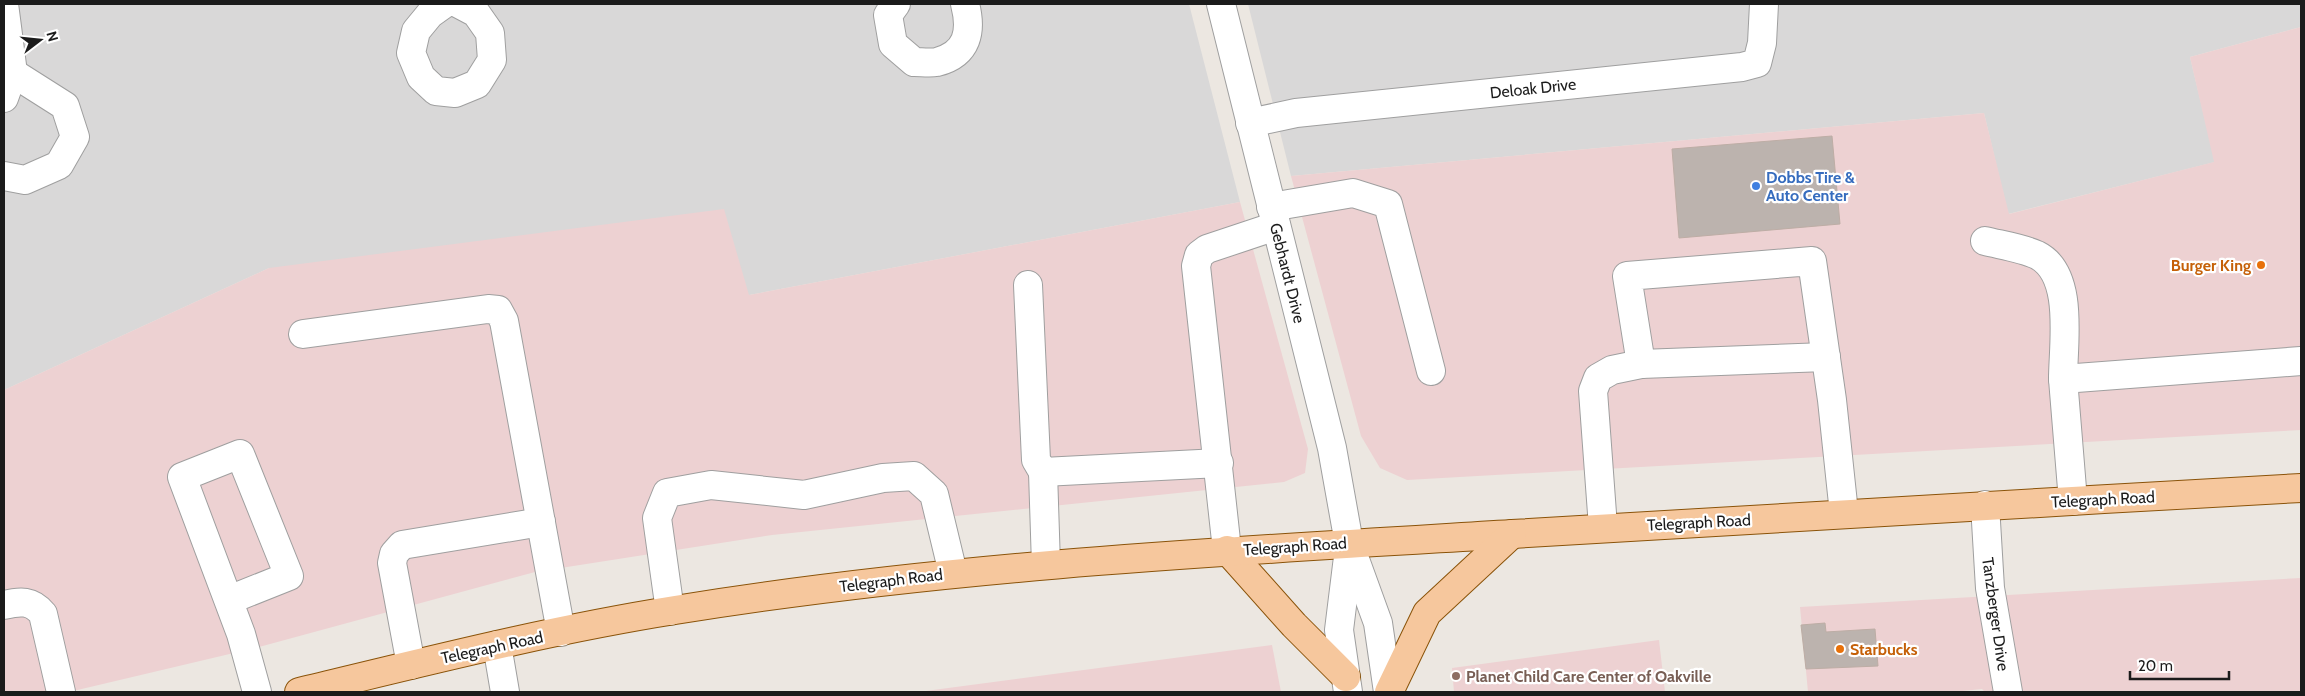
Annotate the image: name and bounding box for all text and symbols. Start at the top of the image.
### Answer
north arrow [15,15,65,65]
text: N [42,29,63,44]
street label: Deloak Drive [1489,75,1577,102]
place label: Dobbs Tire & Auto Center [1766,168,1855,205]
marker: Dobbs Tire & Auto Center [1750,180,1762,192]
street label: Gebhardt Drive [1266,221,1309,325]
place label: Burger King [2171,256,2251,275]
marker: Burger King [2255,259,2267,271]
street label: Telegraph Road [2051,487,2155,512]
street label: Telegraph Road [1647,510,1751,535]
street label: Telegraph Road [1243,533,1347,560]
street label: Tanzberger Drive [1978,556,2013,672]
street label: Telegraph Road [838,565,944,596]
street label: Telegraph Road [439,627,545,668]
place label: Starbucks [1850,640,1918,659]
marker: Starbucks [1834,643,1846,655]
scale bar [2130,648,2229,680]
text: 20 m [2138,657,2173,675]
place label: Planet Child Care Center of Oakville [1466,667,1711,686]
marker: Planet Child Care Center of Oakville [1450,670,1462,682]

